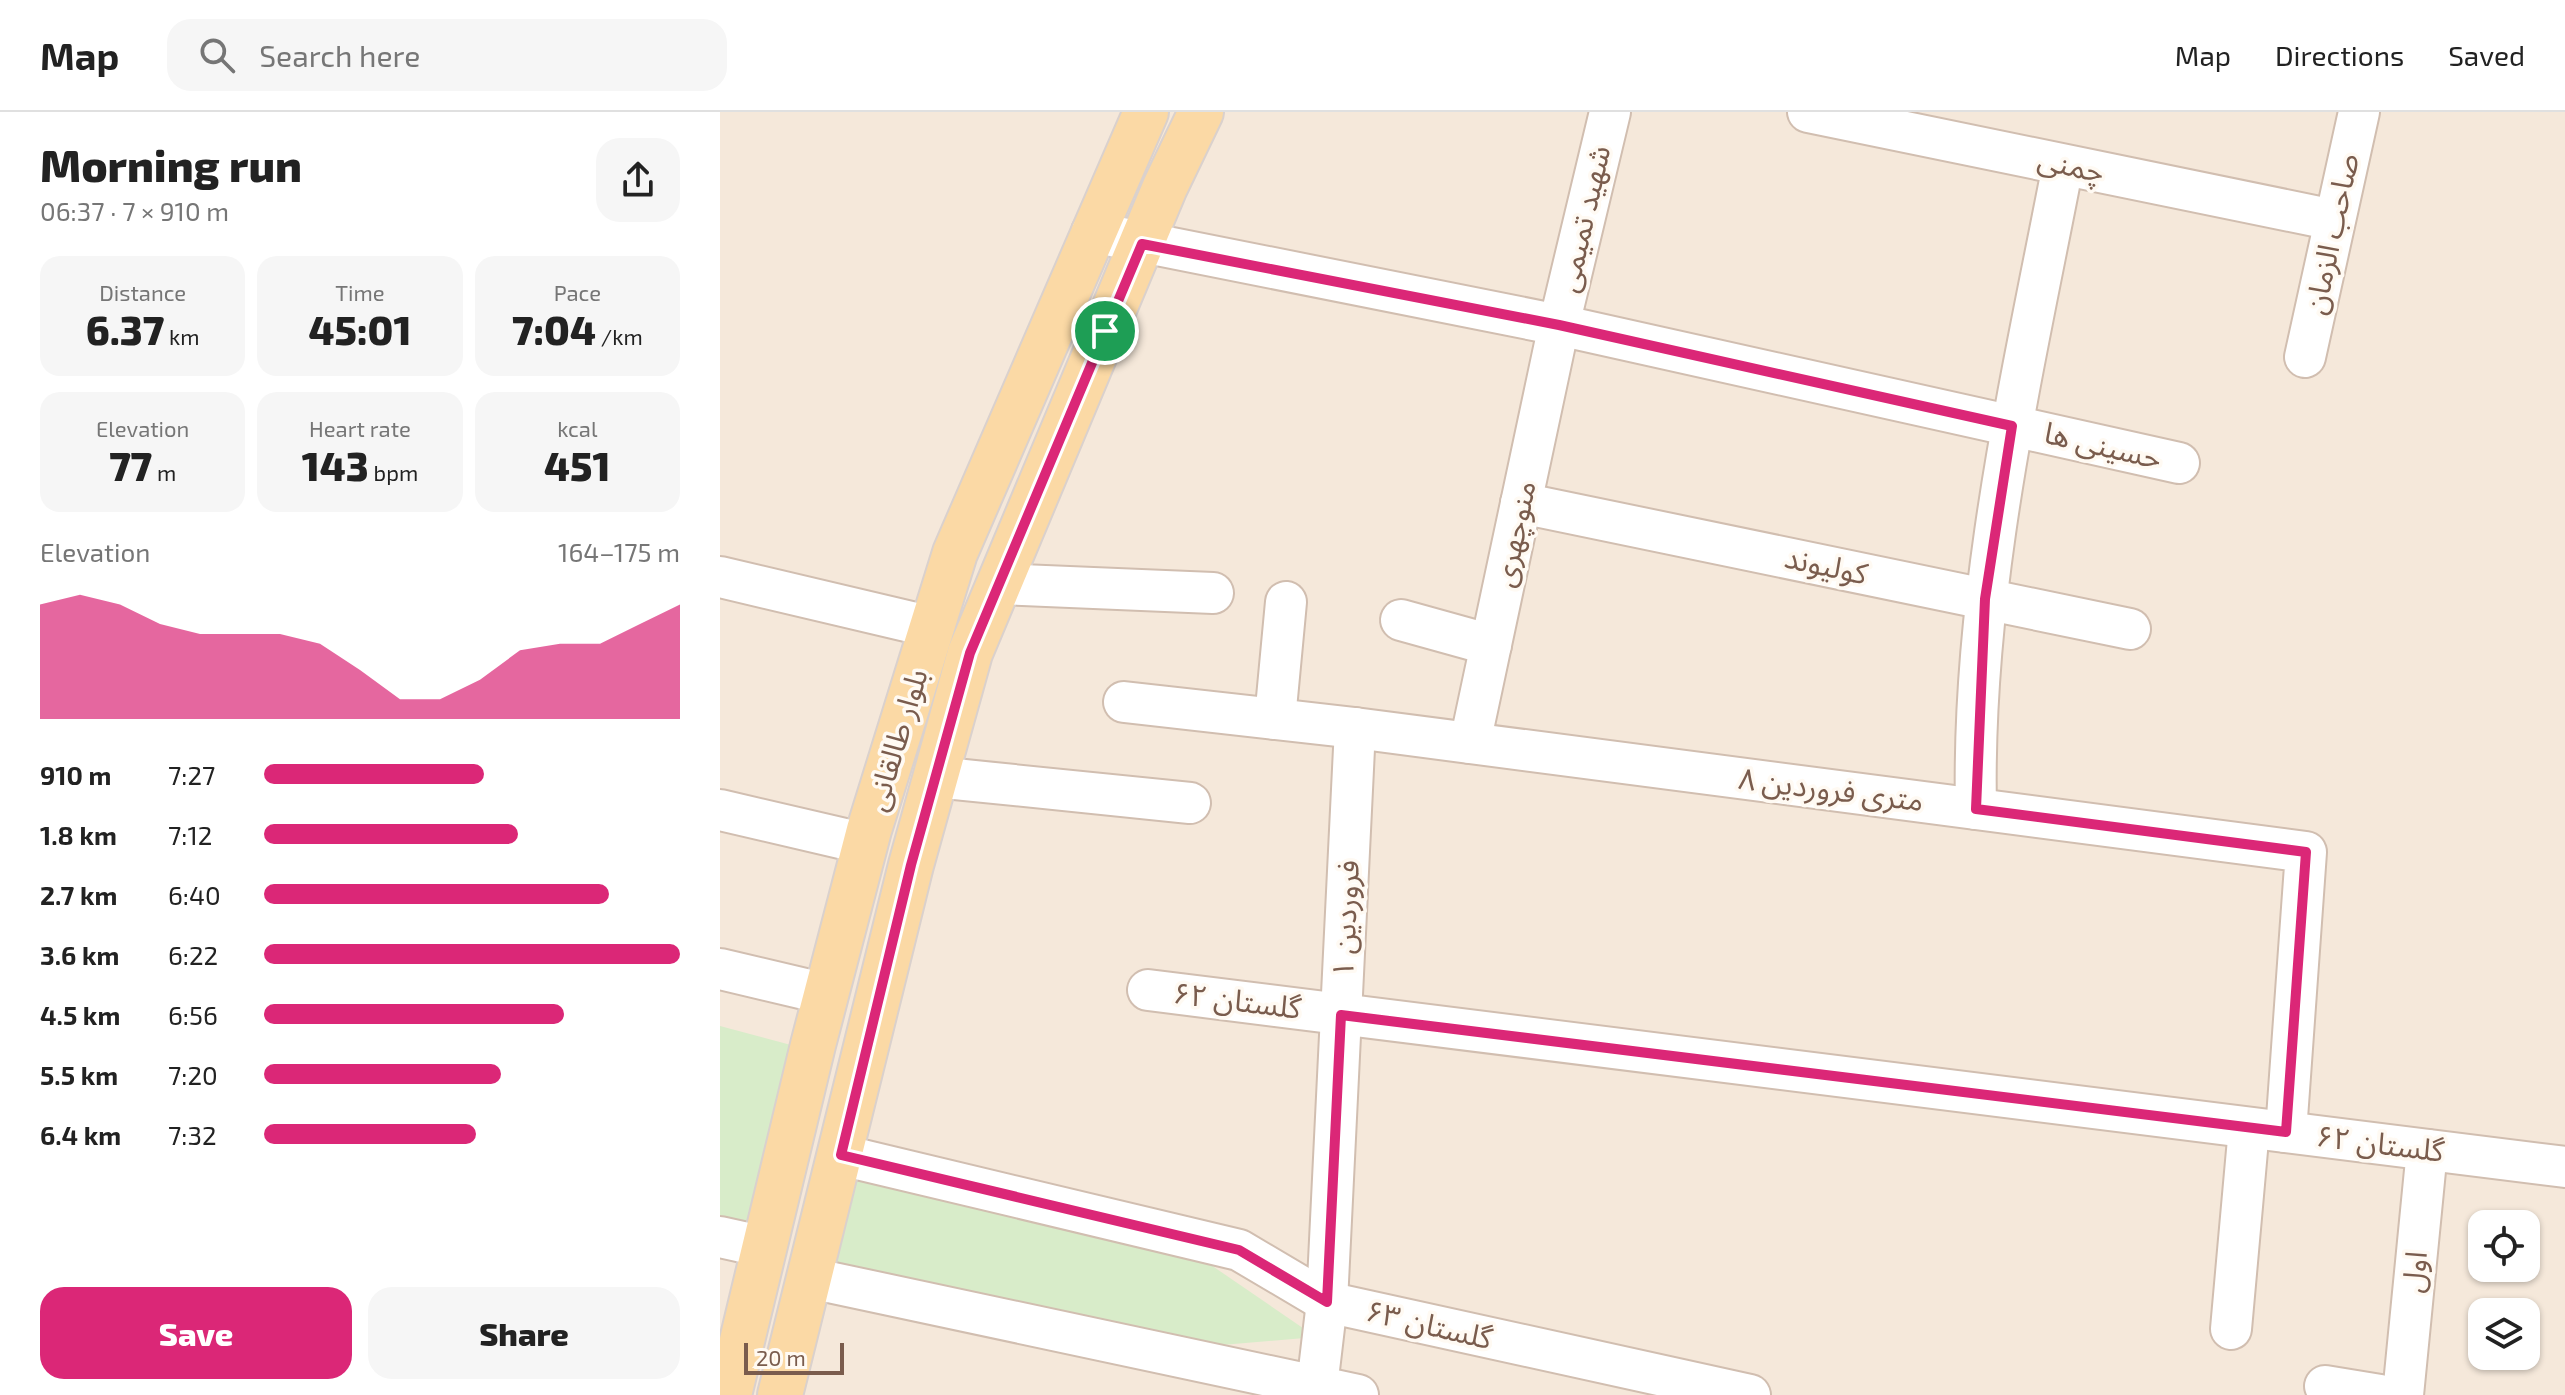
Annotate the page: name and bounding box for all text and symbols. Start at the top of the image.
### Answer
search box [167,19,727,91]
text: Map [40,32,119,78]
icon: search [195,33,239,77]
text: Search here [259,37,420,73]
text: Map [2175,38,2231,72]
text: Directions [2275,38,2404,72]
text: Saved [2448,38,2525,72]
text: Morning run [40,138,302,191]
button: share [596,138,680,222]
street label: چمنی [2034,139,2108,192]
street label: شهید تمیمی [1548,142,1617,296]
street label: صاحب الزمان [2295,150,2366,318]
text: 06:37 · 7 × 910 m [40,195,229,226]
text: Distance [99,279,186,305]
text: Time [335,279,385,305]
text: Pace [554,279,601,305]
pin [1071,297,1139,365]
text: 6.37 [86,305,164,353]
text: 45:01 [308,305,411,353]
text: 7:04 [512,305,596,353]
icon: arrive [1083,309,1127,353]
text: km [164,323,200,349]
text: /km [596,323,643,349]
street label: حسینی ها [2041,413,2166,476]
text: Elevation [96,415,189,441]
text: Heart rate [309,415,411,441]
text: kcal [557,415,597,441]
text: 77 [109,441,152,489]
text: 143 [302,441,369,489]
text: 451 [544,441,611,489]
text: m [152,459,176,485]
text: bpm [369,459,418,485]
street label: منوچهری [1484,477,1545,591]
text: Elevation [40,536,150,567]
text: 164–175 m [558,536,680,567]
street label: کولیوند [1782,538,1872,591]
street label: بلوار طالقانی [856,664,935,815]
text: 910 m [40,759,112,790]
text: 7:27 [168,759,215,790]
street label: ۸ متری فروردین [1737,759,1926,818]
text: 1.8 km [40,819,117,850]
text: 7:12 [168,819,212,850]
street label: فروردین ۱ [1323,859,1366,979]
text: 2.7 km [40,879,117,910]
text: 6:40 [168,879,221,910]
text: 3.6 km [40,939,119,970]
text: 6:22 [168,939,218,970]
street label: گلستان ۶۲ [1171,973,1304,1026]
text: 4.5 km [40,999,120,1030]
text: 6:56 [168,999,218,1030]
text: 5.5 km [40,1059,118,1090]
text: 7:20 [168,1059,218,1090]
street label: گلستان ۶۲ [2314,1116,2447,1169]
text: 6.4 km [40,1119,121,1150]
text: 7:32 [168,1119,217,1150]
map controls [2468,1210,2540,1370]
button: locate [2468,1210,2540,1282]
street label: اول [2393,1249,2435,1294]
button: Save [40,1287,352,1379]
button: Share [368,1287,680,1379]
street label: گلستان ۶۳ [1363,1291,1497,1356]
button: layers [2468,1298,2540,1370]
scale bar [744,1339,844,1375]
text: 20 m [756,1344,806,1370]

